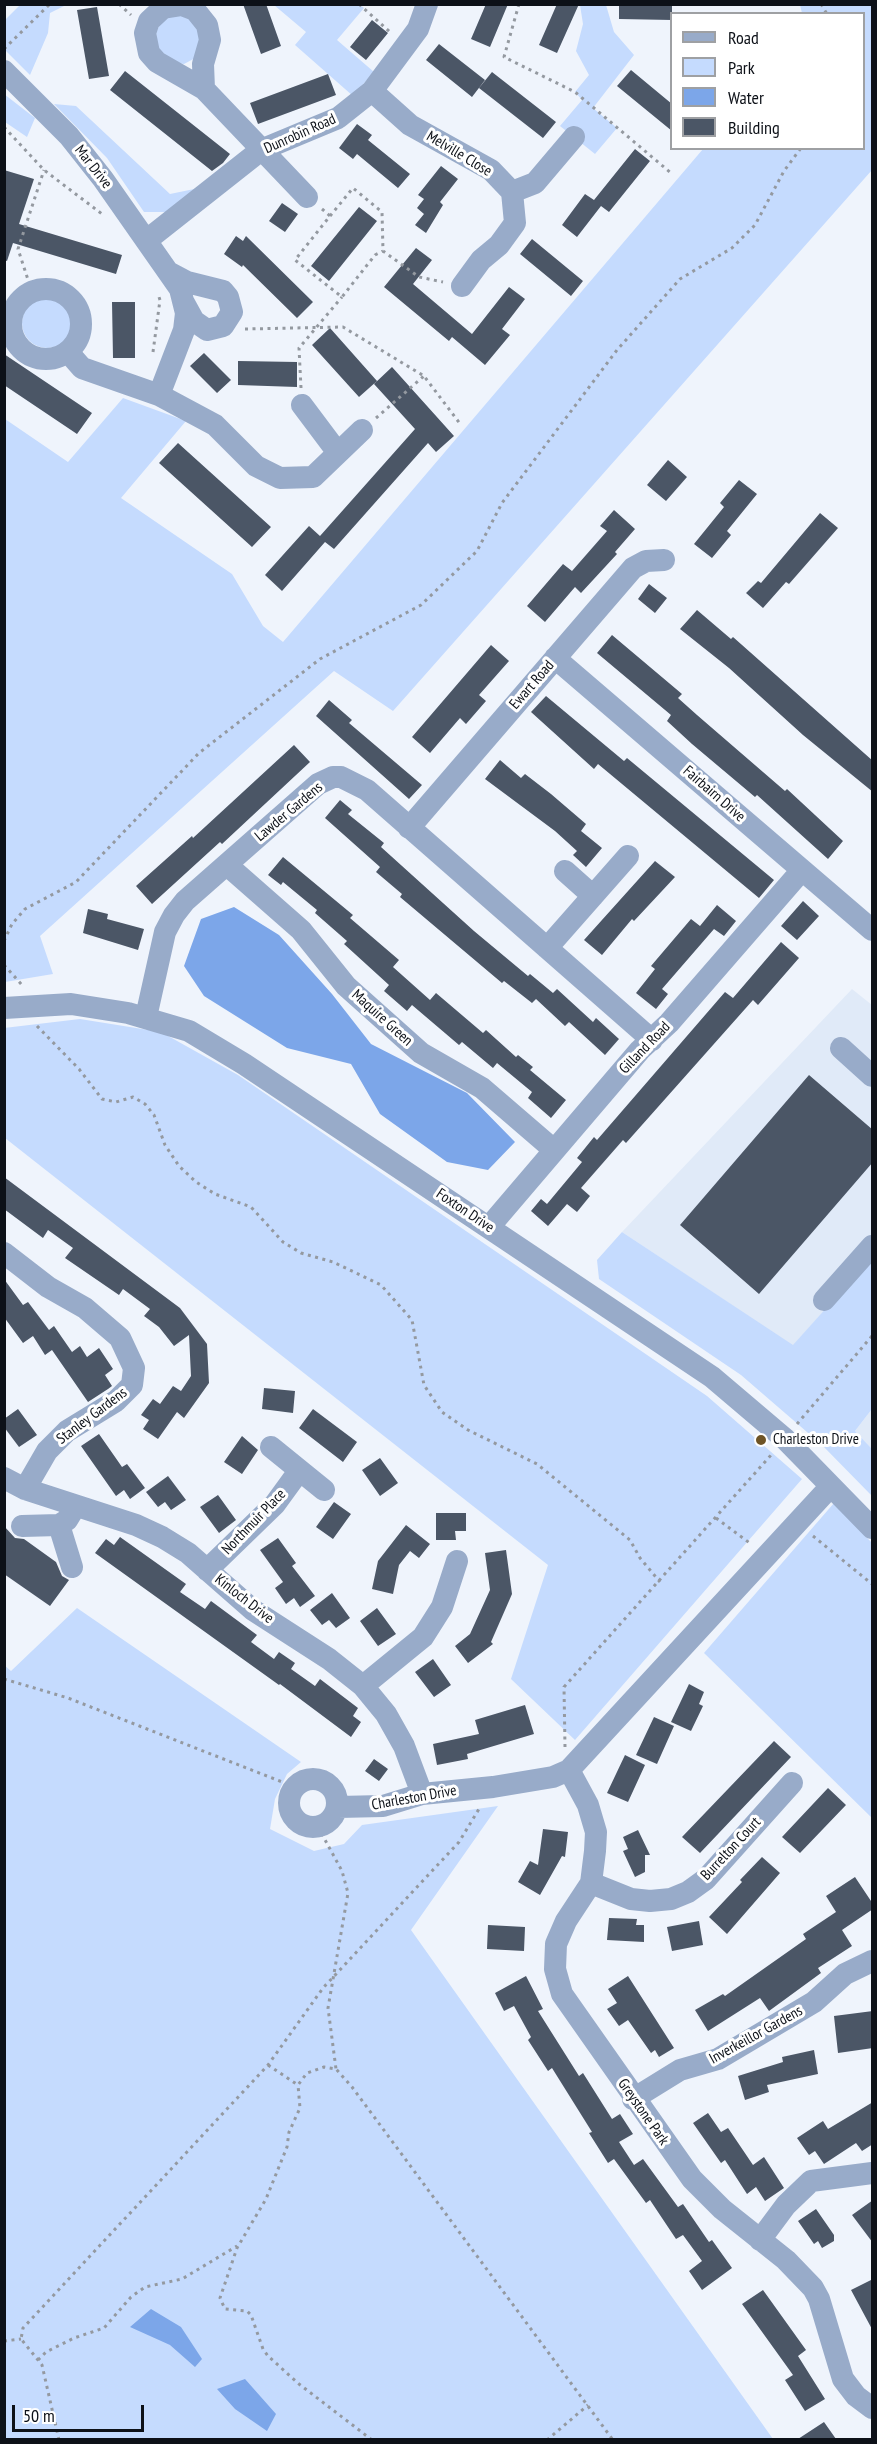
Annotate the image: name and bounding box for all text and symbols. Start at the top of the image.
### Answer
legend [670,12,865,150]
text: Road [728,26,759,49]
text: Park [728,56,755,79]
text: Water [728,86,764,109]
street label: Dunrobin Road [261,110,339,158]
text: Building [728,116,780,139]
street label: Melville Close [423,128,495,180]
street label: Mar Drive [70,142,116,192]
street label: Ewart Road [506,657,558,713]
street label: Fairbairn Drive [679,762,749,826]
street label: Lawder Gardens [252,779,326,845]
street label: Maquire Green [348,986,416,1050]
street label: Gilland Road [616,1018,674,1078]
street label: Foxton Drive [433,1185,497,1237]
street label: Stanley Gardens [53,1384,131,1448]
place label: Charleston Drive [773,1431,859,1449]
marker: Charleston Drive [754,1433,768,1447]
street label: Northmuir Place [218,1485,290,1559]
street label: Kinloch Drive [211,1570,277,1628]
street label: Charleston Drive [370,1782,458,1814]
street label: Burrelton Court [697,1814,765,1884]
street label: Inverkeillor Gardens [706,2002,806,2068]
street label: Greystone Park [614,2075,672,2149]
scale bar [15,2393,147,2431]
text: 50 m [23,2404,55,2427]

